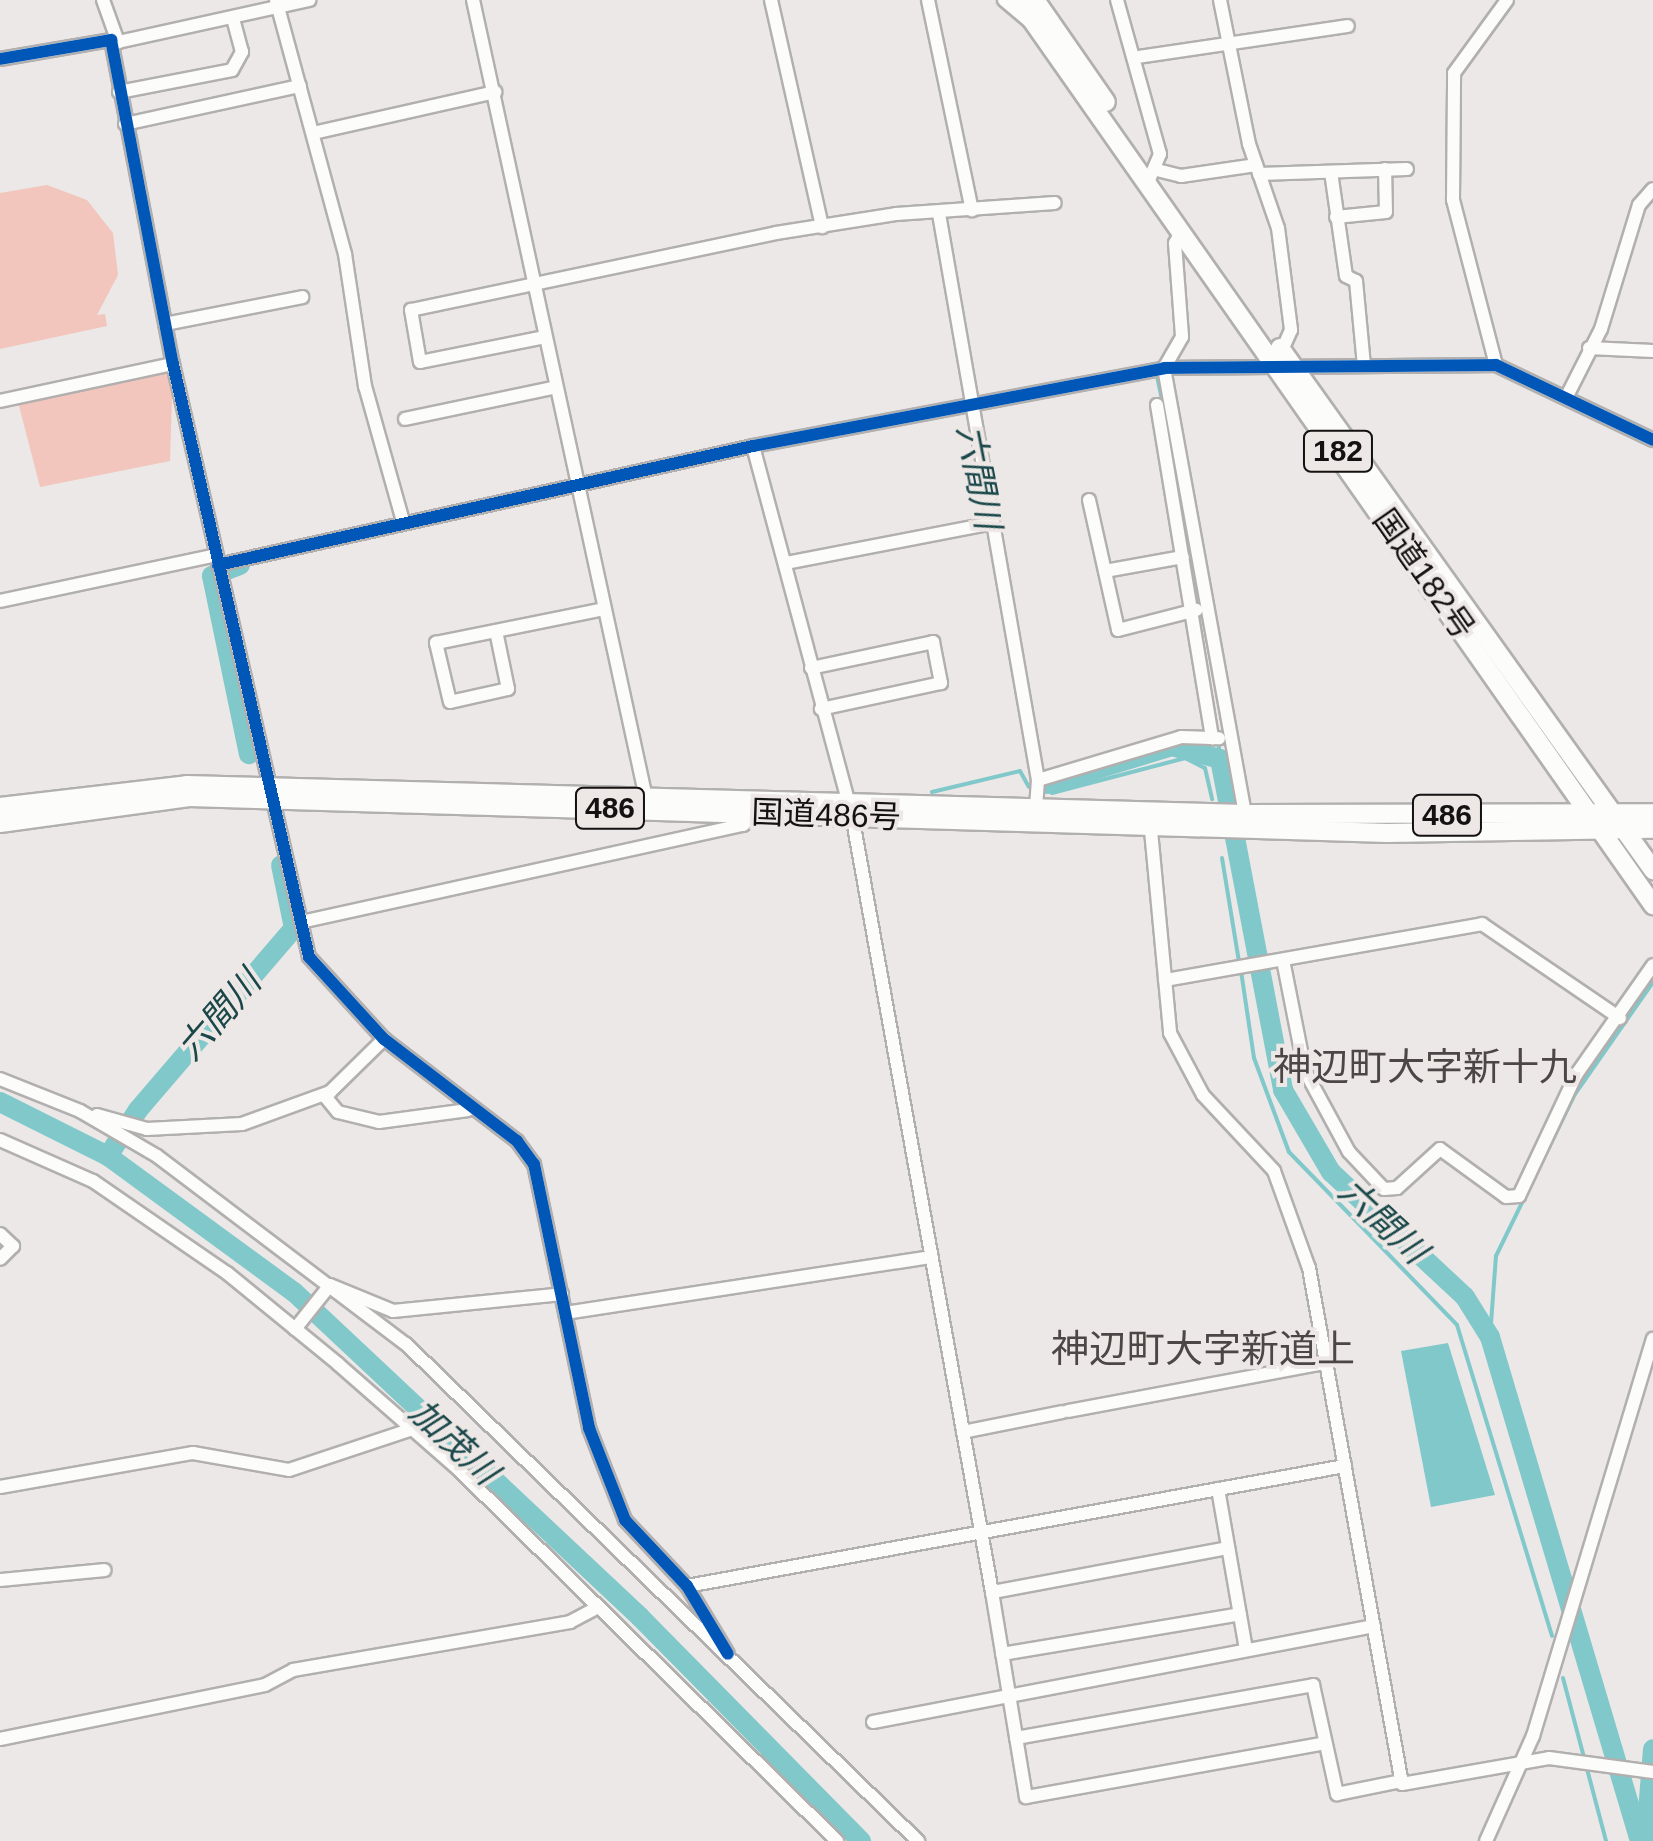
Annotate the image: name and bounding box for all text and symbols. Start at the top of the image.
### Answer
water label: 六間川 [948,421,1010,533]
road number: 182 [1300,426,1376,476]
street label: 国道182号 [1365,502,1483,646]
road number: 486 [572,783,648,833]
road number: 486 [1410,790,1484,840]
street label: 国道486号 [751,793,901,837]
water label: 六間川 [169,962,269,1068]
district label: 神辺町大字新十九 [1273,1045,1577,1091]
water label: 六間川 [1330,1170,1436,1272]
district label: 神辺町大字新道上 [1051,1327,1355,1373]
water label: 加茂川 [401,1391,507,1493]

